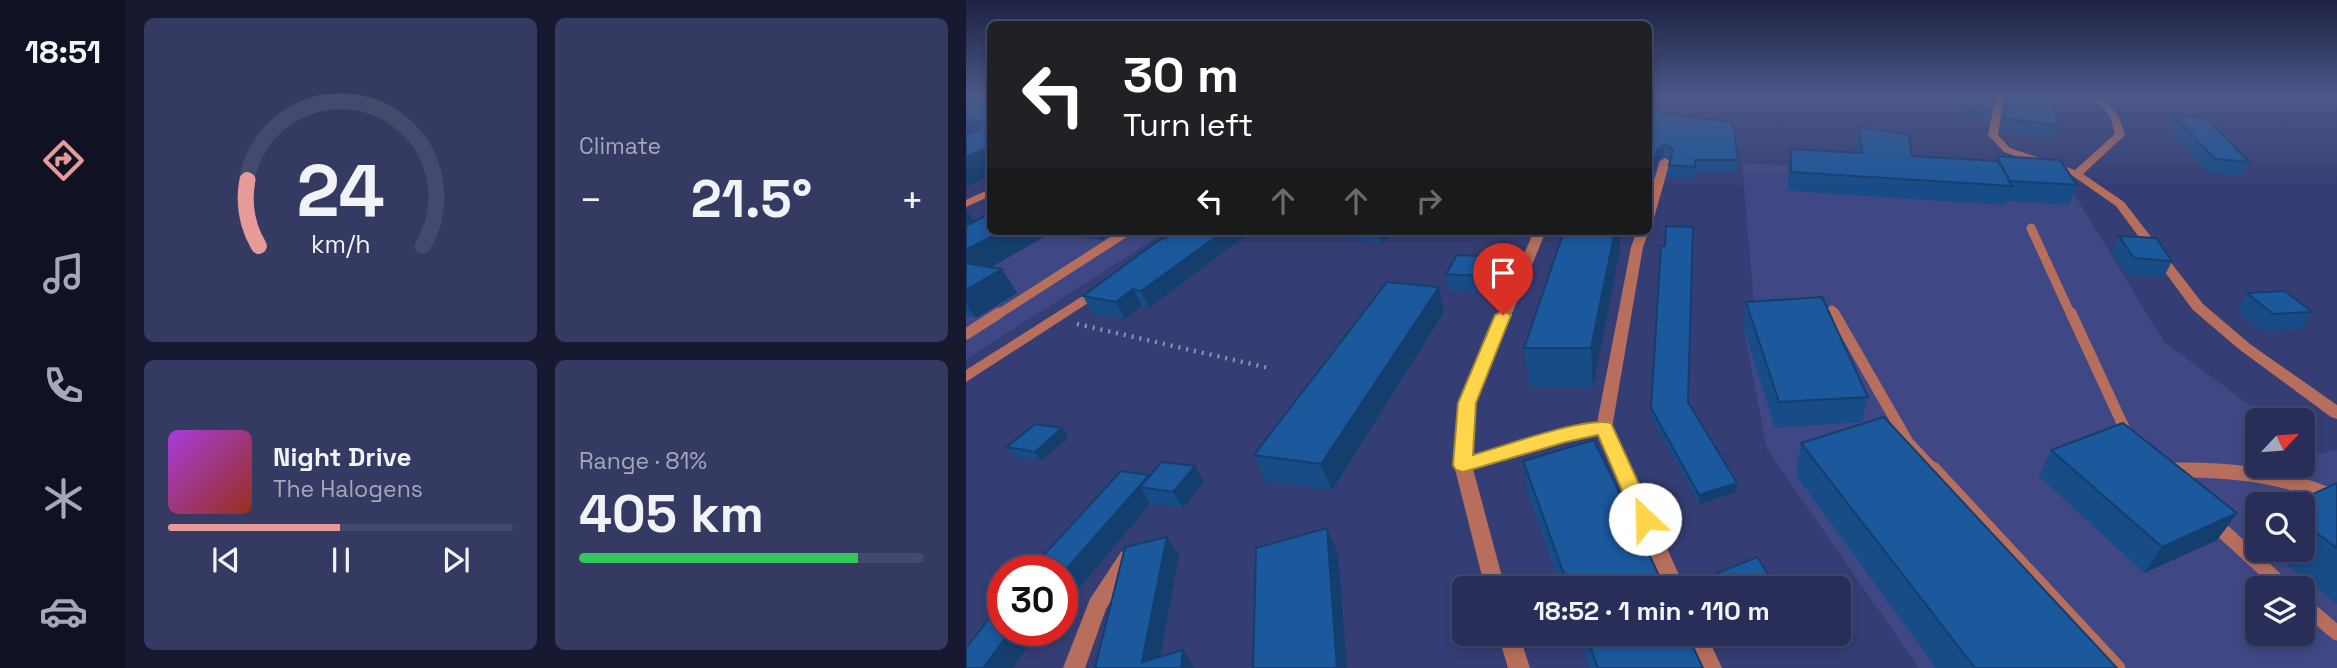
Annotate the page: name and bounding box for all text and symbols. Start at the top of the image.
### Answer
text: 18:51 [25,32,101,72]
text: 30 m [1123,44,1239,106]
icon: left [1008,49,1099,140]
text: Turn left [1123,105,1253,145]
text: Climate [579,131,661,161]
icon: directions [39,136,88,185]
text: 24 [296,144,385,237]
text: 21.5° [691,166,812,232]
text: − [579,176,603,224]
text: + [900,176,924,224]
icon: left [1191,182,1229,220]
icon: ahead [1264,182,1302,220]
icon: ahead [1337,182,1375,220]
icon: right [1410,182,1448,220]
text: km/h [311,228,370,260]
pin [1473,243,1533,315]
icon: music [39,249,88,298]
icon: arrive [1484,254,1522,292]
icon: phone [39,361,88,410]
north arrow [2245,408,2315,478]
map controls [2245,408,2315,646]
text: Night Drive [273,440,411,474]
text: Range · 81% [579,446,707,476]
icon: climate [39,474,88,523]
text: The Halogens [273,474,423,504]
text: 405 km [579,481,764,547]
position arrow [1608,482,1682,556]
button: search [2245,492,2315,562]
icon: previous [207,541,245,579]
icon: pause [322,541,360,579]
icon: next [437,541,475,579]
speed limit sign: 30 [987,555,1078,646]
button: layers [2245,576,2315,646]
icon: car [39,587,88,636]
text: 18:52 · 1 min · 110 m [1533,594,1770,628]

